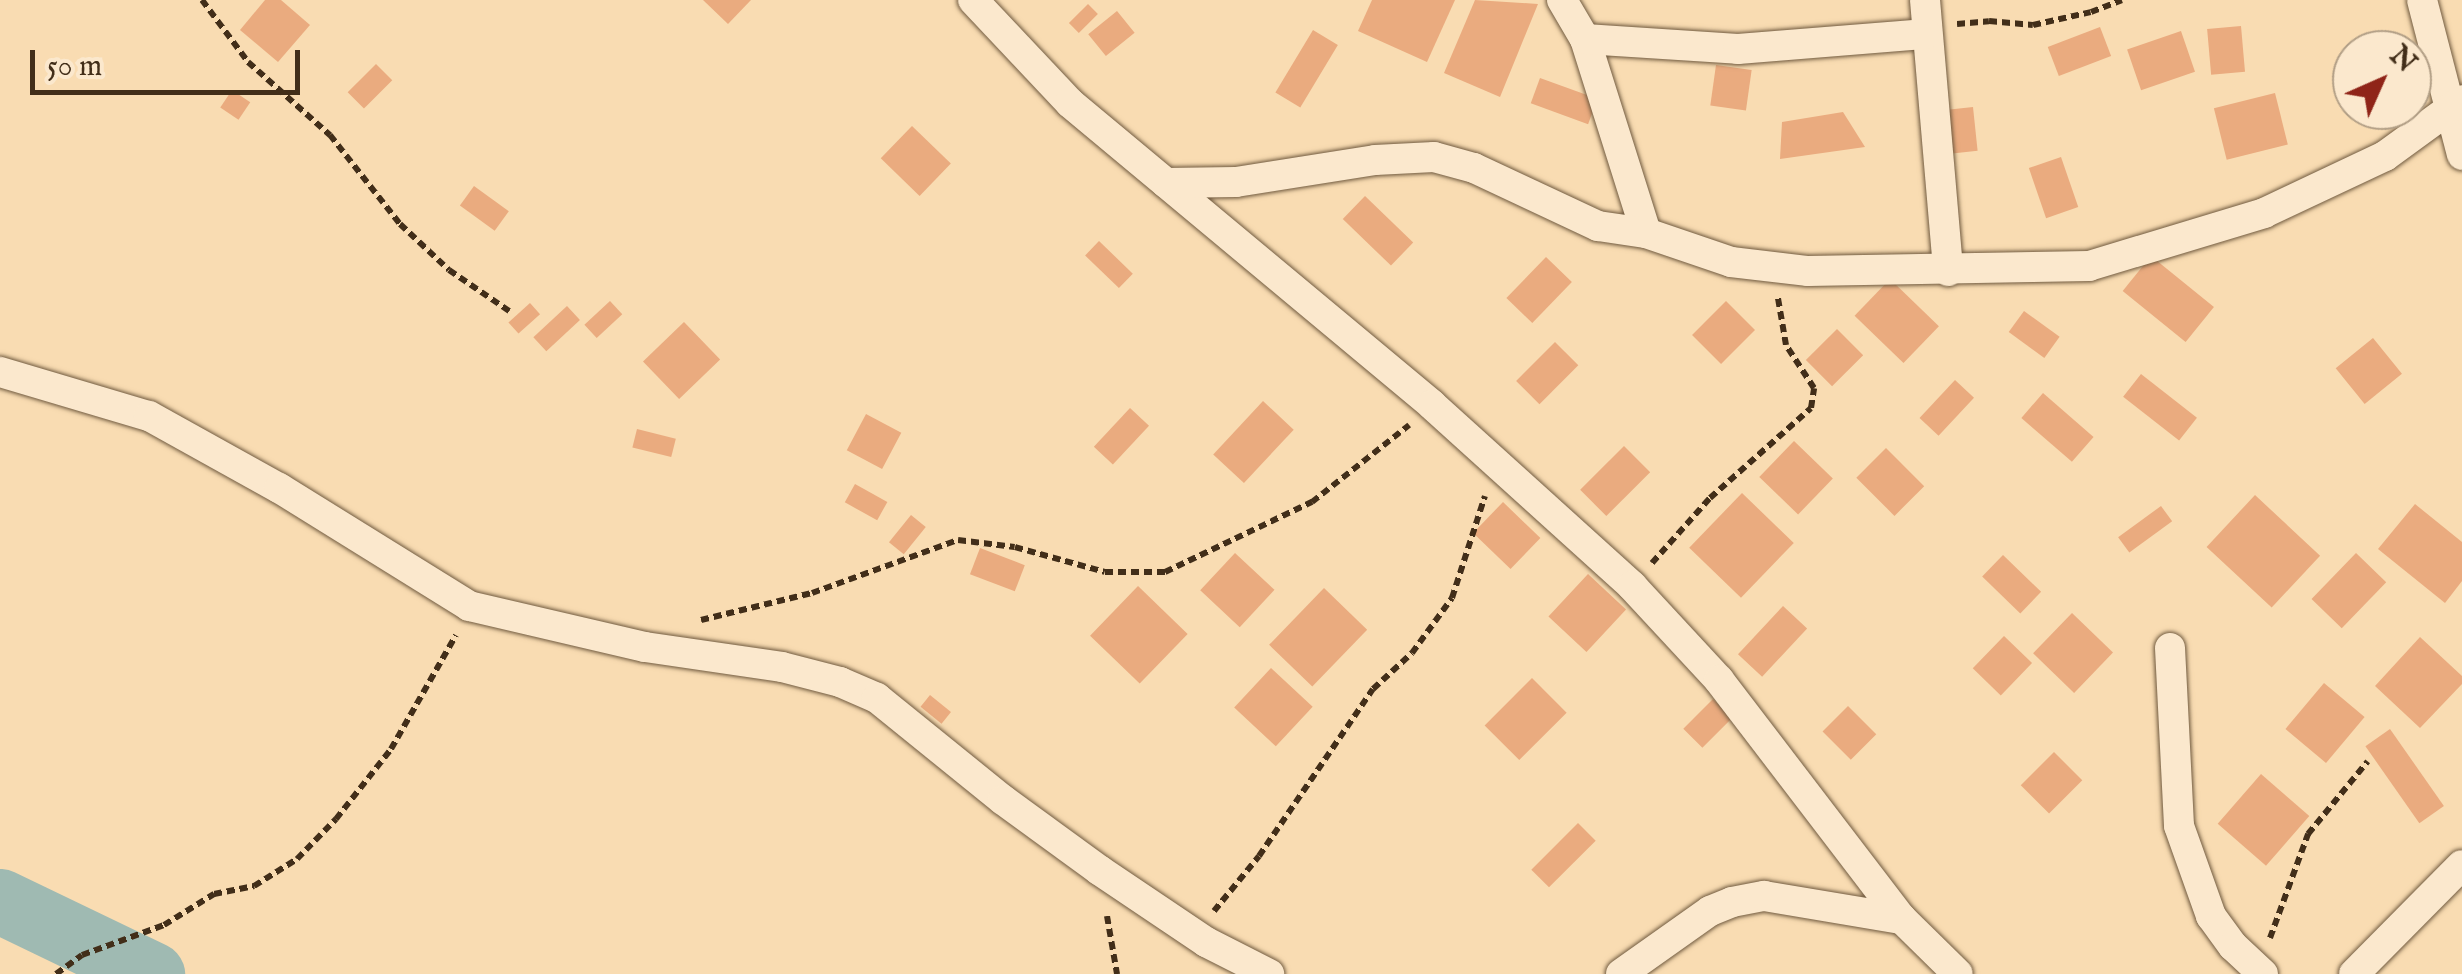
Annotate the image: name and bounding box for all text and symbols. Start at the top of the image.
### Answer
scale bar [35,30,305,92]
north arrow [2332,30,2432,130]
text: N [2381,39,2423,81]
text: 50 m [47,48,102,86]

